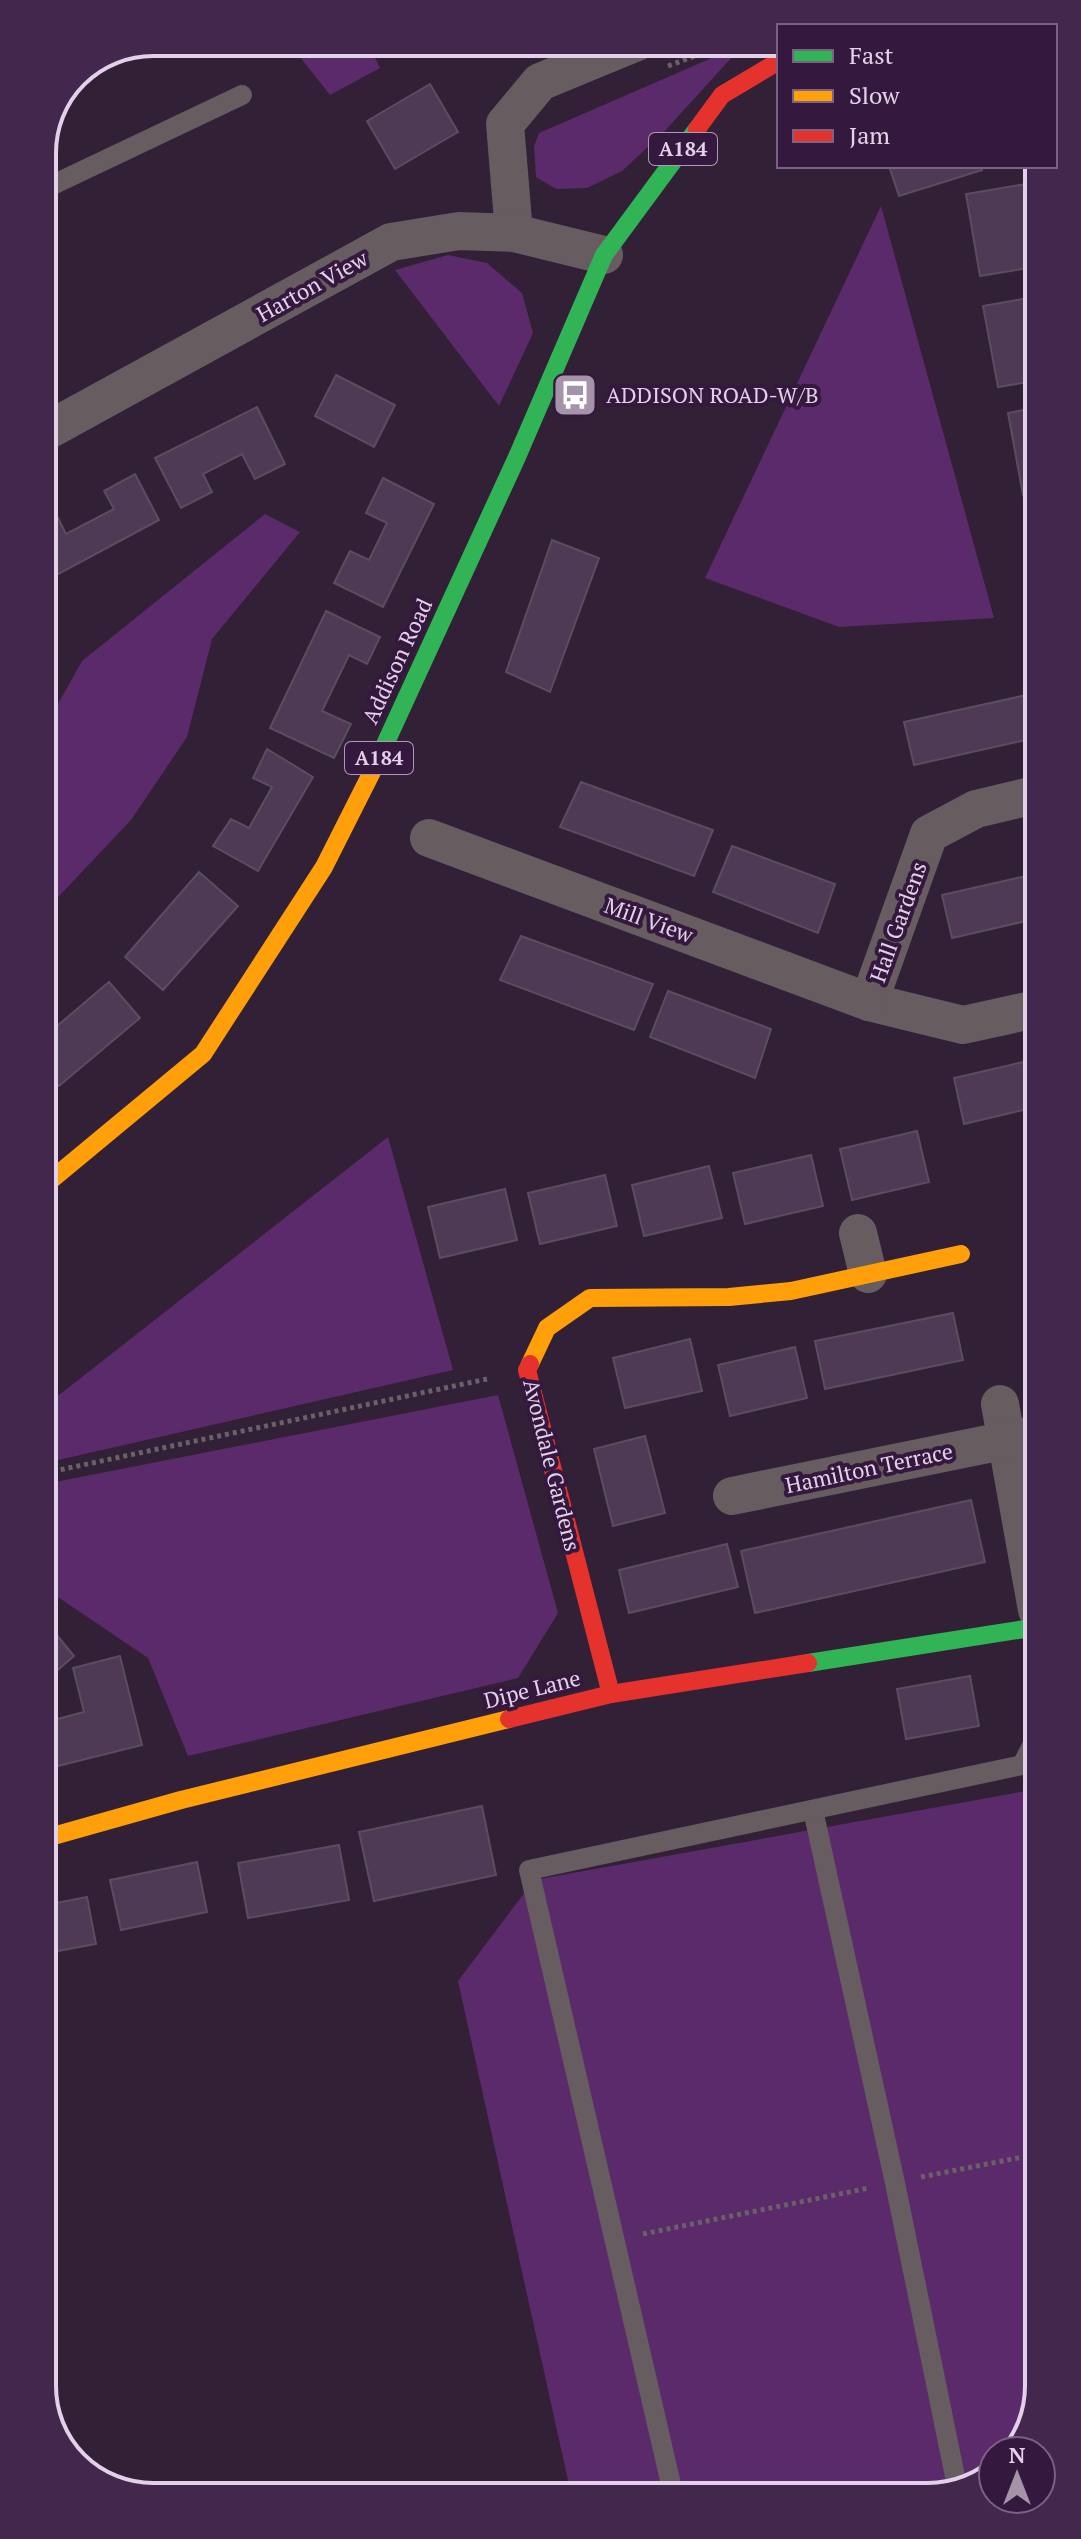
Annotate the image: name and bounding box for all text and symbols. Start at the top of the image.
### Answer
legend [777,24,1057,168]
text: Fast [849,39,894,71]
text: Slow [849,79,900,111]
text: Jam [849,119,890,151]
road number: A184 [649,133,717,165]
street label: Harton View [251,243,373,328]
bus stop icon: ADDISON ROAD-W/B [551,371,599,419]
place label: ADDISON ROAD-W/B [606,380,818,409]
street label: Addison Road [355,593,438,728]
road number: A184 [345,742,413,774]
street label: Hall Gardens [862,858,933,986]
street label: Mill View [601,890,698,949]
street label: Avondale Gardens [517,1376,588,1554]
street label: Hamilton Terrace [783,1436,955,1499]
street label: Dipe Lane [481,1663,583,1714]
north arrow [977,2435,1057,2515]
text: N [1009,2440,1026,2469]

